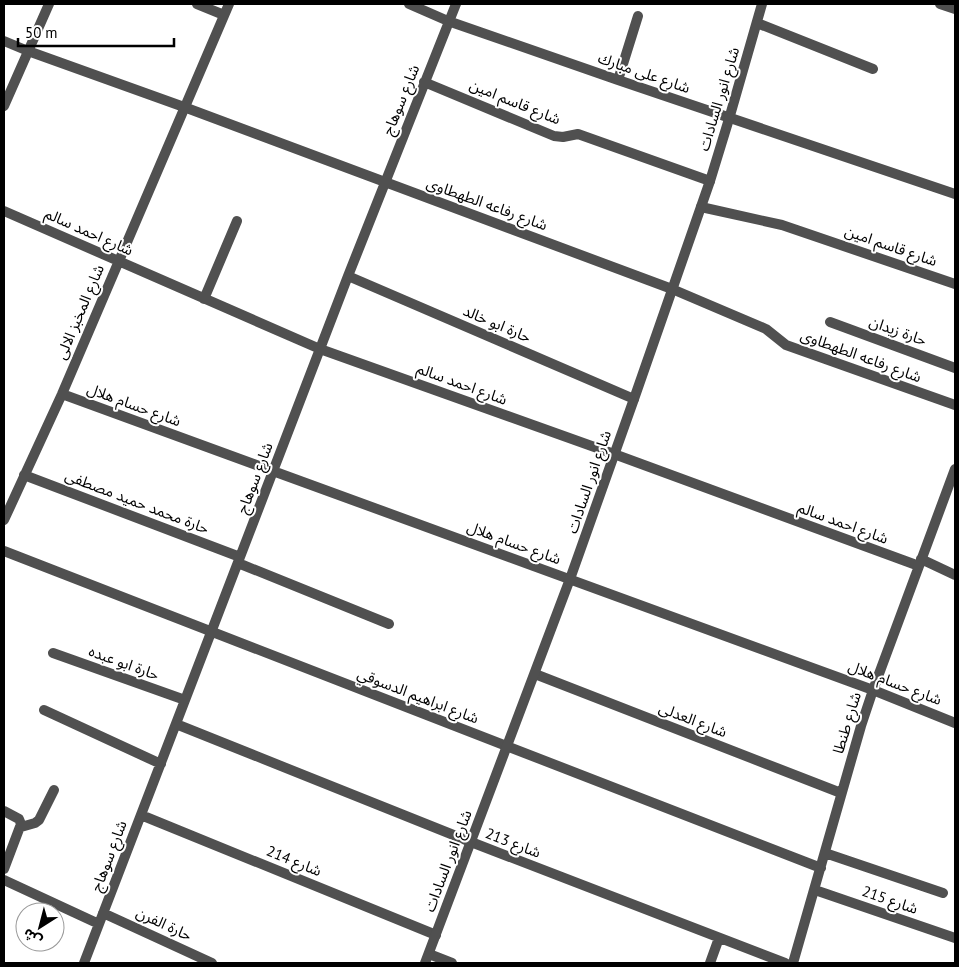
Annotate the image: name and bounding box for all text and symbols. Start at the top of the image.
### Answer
scale bar [18,15,174,47]
text: 50 m [25,23,58,42]
street label: شارع انور السادات [694,44,746,154]
street label: شارع على مبارك [595,48,693,100]
street label: شارع سوهاج [378,61,426,139]
street label: شارع قاسم امين [466,75,564,131]
street label: شارع رفاعه الطهطاوى [423,173,550,237]
street label: شارع احمد سالم [41,204,137,262]
street label: شارع قاسم امين [841,221,940,273]
street label: شارع المخبز الالى [51,261,111,363]
street label: حارة ابو خالد [460,301,534,346]
street label: حارة زيدان [867,311,930,350]
street label: شارع رفاعه الطهطاوى [797,325,924,389]
street label: شارع احمد سالم [413,358,510,412]
street label: شارع حسام هلال [84,379,184,433]
street label: شارع انور السادات [562,428,618,537]
street label: شارع سوهاج [232,439,280,517]
street label: حارة محمد حميد مصطفى [63,465,212,538]
street label: شارع احمد سالم [794,497,891,551]
street label: شارع حسام هلال [464,517,564,571]
street label: حارة ابو عبده [86,641,162,684]
street label: شارع حسام هلال [845,656,945,712]
street label: شارع ابراهيم الدسوقي [354,664,482,730]
street label: شارع طنطا [828,689,868,757]
street label: شارع العدلى [655,698,730,744]
street label: شارع انور السادات [419,807,479,916]
street label: شارع سوهاج [86,817,134,895]
street label: شارع 213 [482,823,544,865]
street label: شارع 214 [263,841,325,883]
street label: شارع 215 [859,881,921,921]
north arrow [15,902,65,952]
street label: حارة الفرن [133,902,195,945]
text: ش [19,925,45,950]

